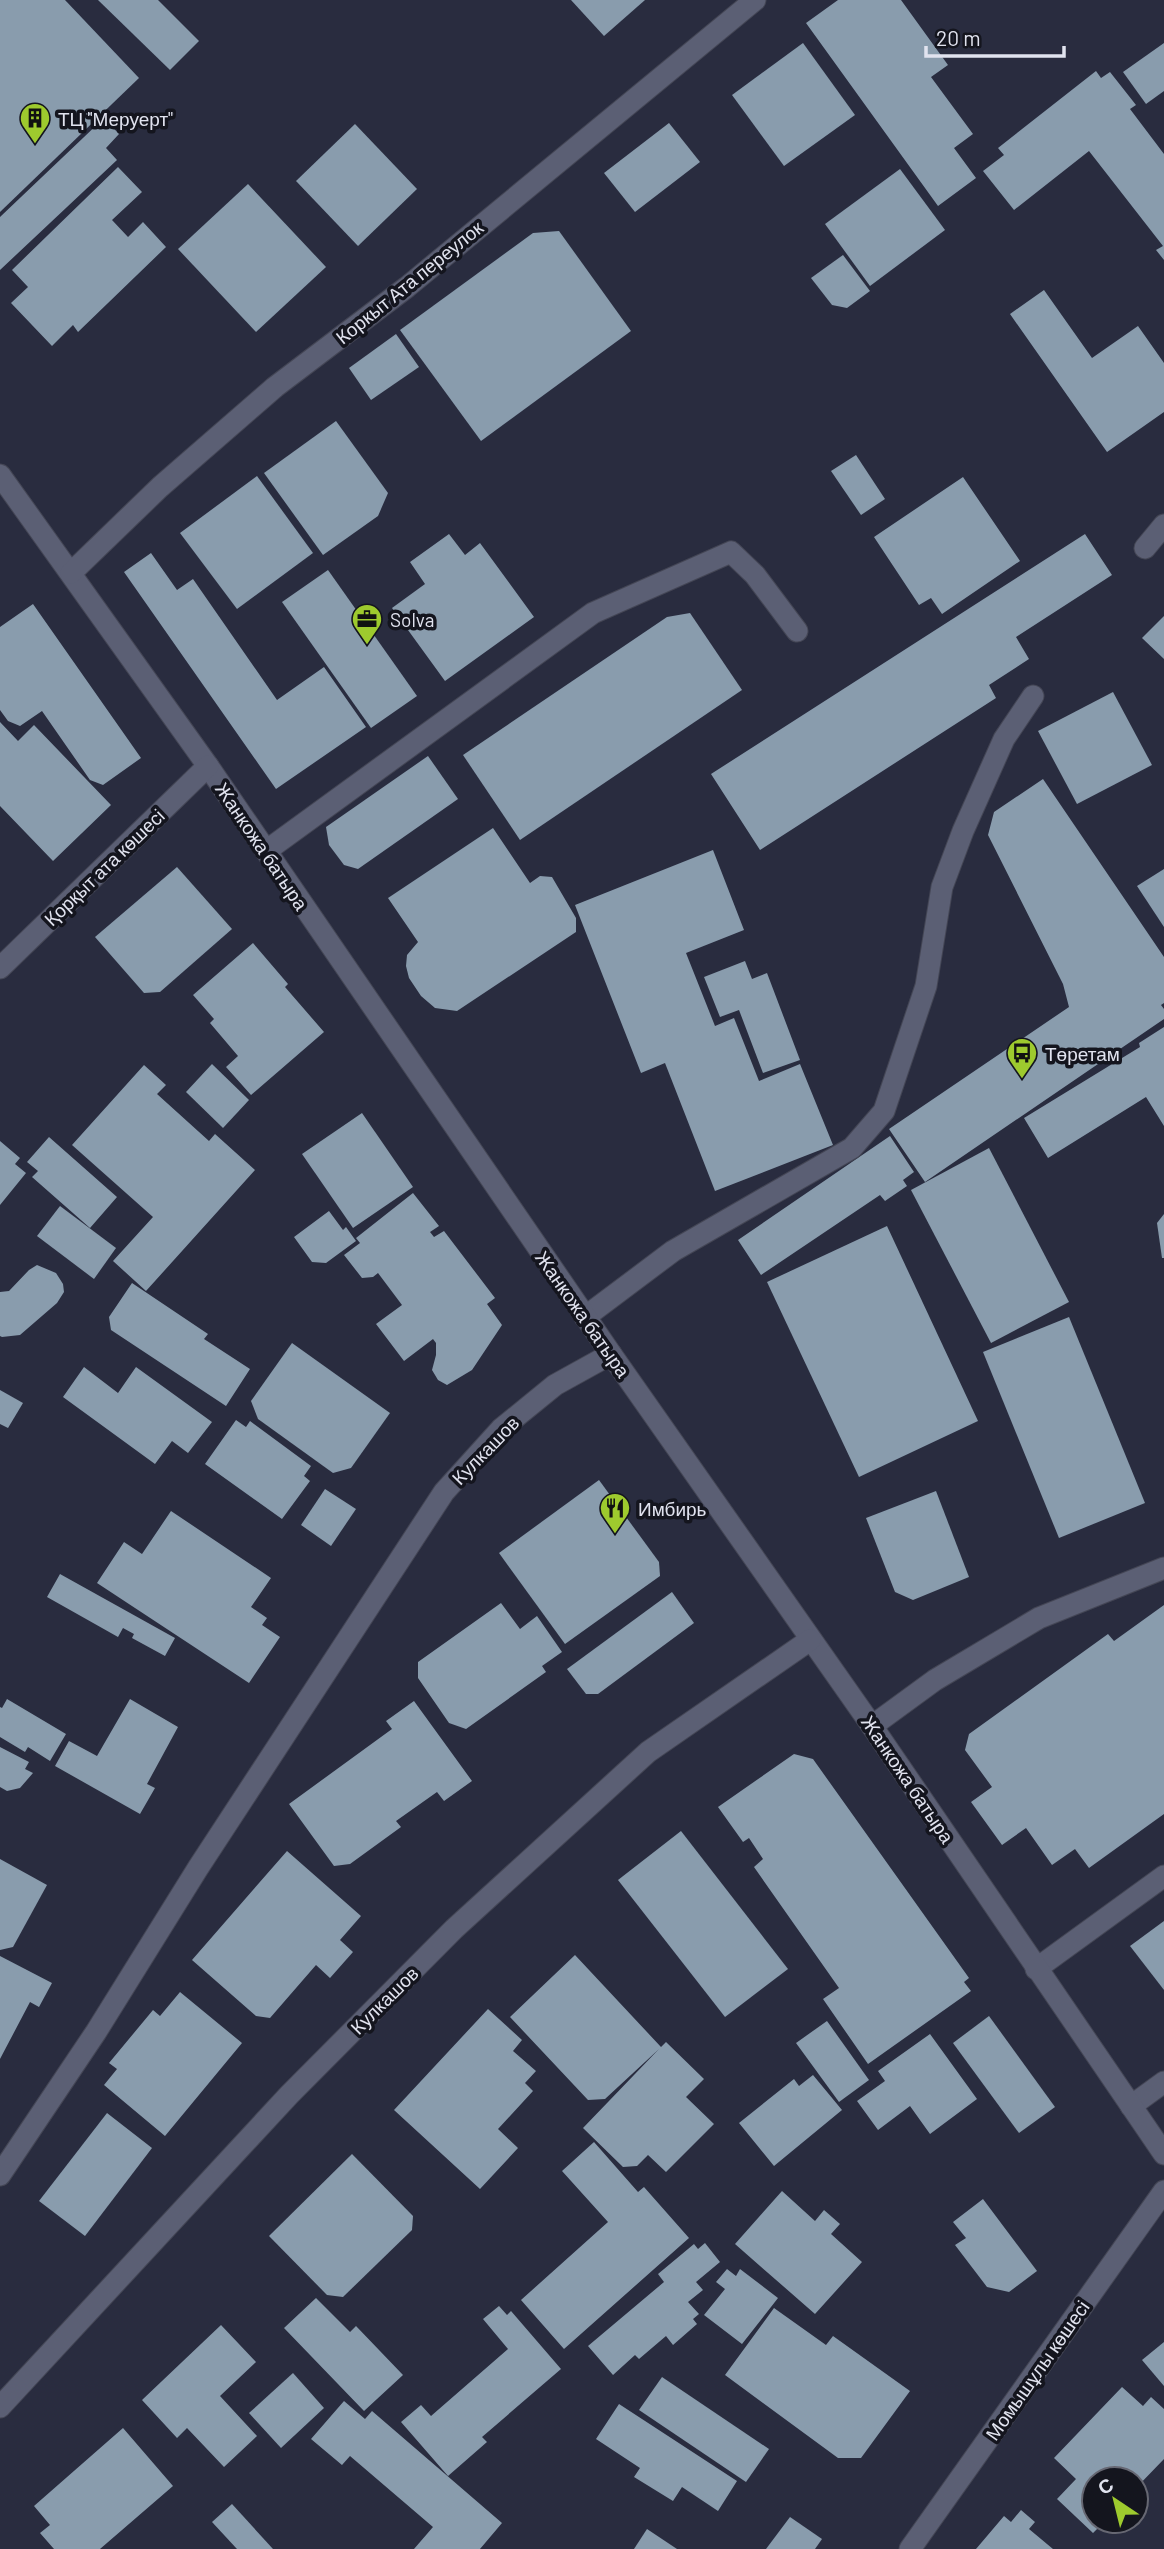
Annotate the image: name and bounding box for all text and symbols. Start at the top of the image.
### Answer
scale bar [926,14,1064,58]
text: 20 m [936,25,981,50]
building icon: ТЦ "Меруерт" [18,101,52,145]
place label: ТЦ "Меруерт" [58,107,173,130]
street label: Коркыт Ата переулок [331,215,488,348]
office icon: Solva [350,602,384,646]
place label: Solva [390,608,434,631]
street label: Жанкожа батыра [211,778,313,914]
street label: Қорқыт ата көшесі [39,804,169,930]
bus stop icon: Төретам [1005,1036,1039,1080]
place label: Төретам [1045,1042,1120,1065]
street label: Жанкожа батыра [531,1246,635,1382]
street label: Кулкашов [447,1411,523,1489]
restaurant icon: Имбирь [598,1491,632,1535]
place label: Имбирь [638,1497,707,1520]
street label: Жанкожа батыра [857,1711,959,1847]
street label: Кулкашов [345,1961,423,2039]
street label: Момышұлы көшесі [980,2296,1094,2444]
north arrow [1080,2465,1150,2535]
text: С [1093,2472,1117,2499]

